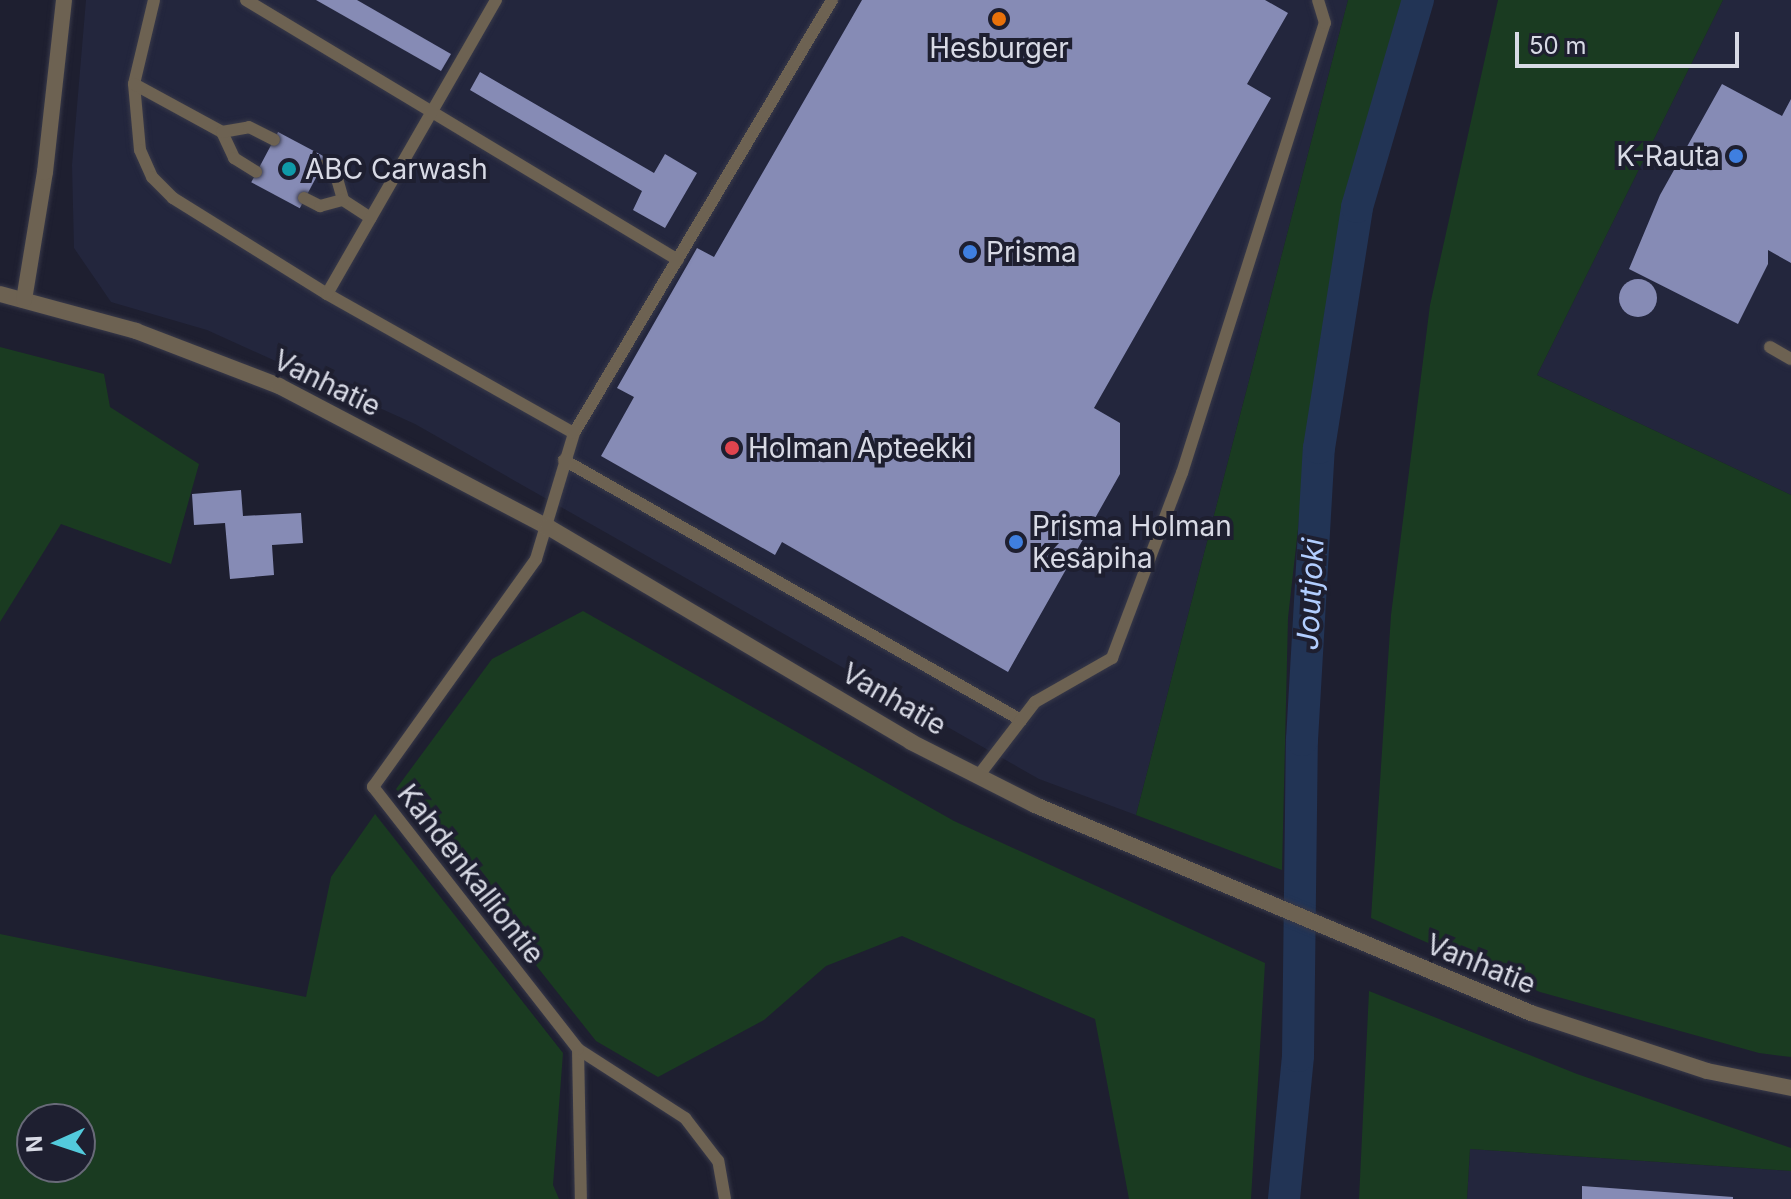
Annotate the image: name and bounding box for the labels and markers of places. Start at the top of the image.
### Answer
marker: Hesburger [990,10,1008,28]
place label: Hesburger [929,31,1069,65]
place label: K-Rauta [1616,139,1720,173]
marker: K-Rauta [1727,147,1745,165]
place label: ABC Carwash [305,152,488,186]
marker: ABC Carwash [280,160,298,178]
place label: Prisma [986,235,1077,269]
marker: Prisma [961,243,979,261]
place label: Holman Apteekki [748,431,973,465]
marker: Holman Apteekki [723,439,741,457]
place label: Prisma Holman Kesäpiha [1032,509,1232,575]
marker: Prisma Holman Kesäpiha [1007,533,1025,551]

